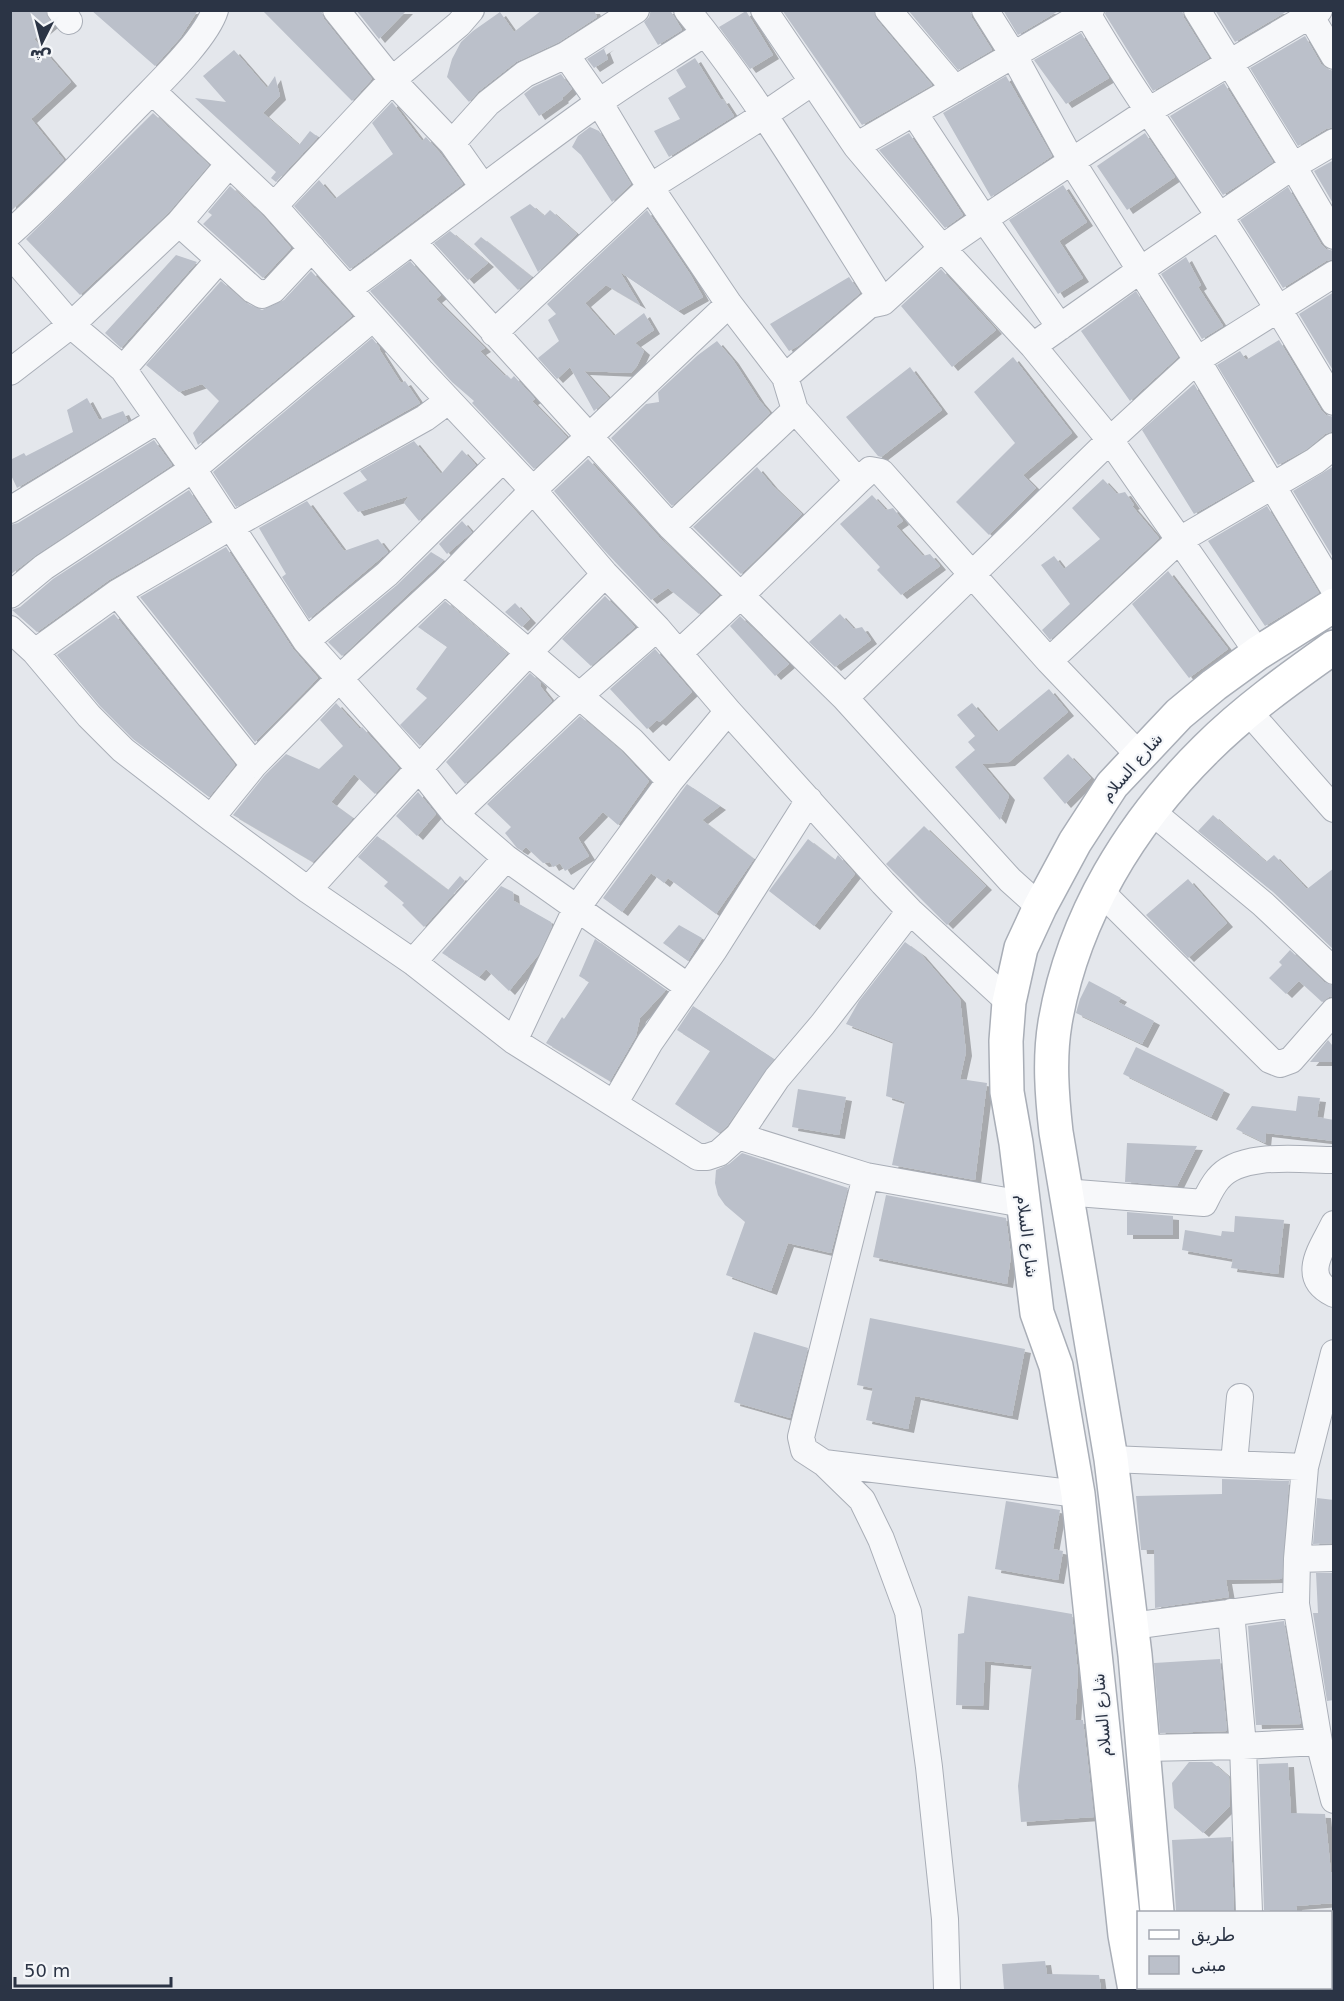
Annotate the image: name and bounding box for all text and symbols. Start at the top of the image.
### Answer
north arrow [12,12,72,72]
text: ش [29,46,52,67]
street label: شارع السلام [1097,729,1167,805]
street label: شارع السلام [1011,1193,1042,1279]
street label: شارع السلام [1089,1672,1116,1758]
legend [1137,1911,1332,1989]
text: طريق [1191,1924,1235,1946]
scale bar [15,1950,171,1988]
text: مبنى [1191,1954,1227,1975]
text: 50 m [24,1960,70,1981]

